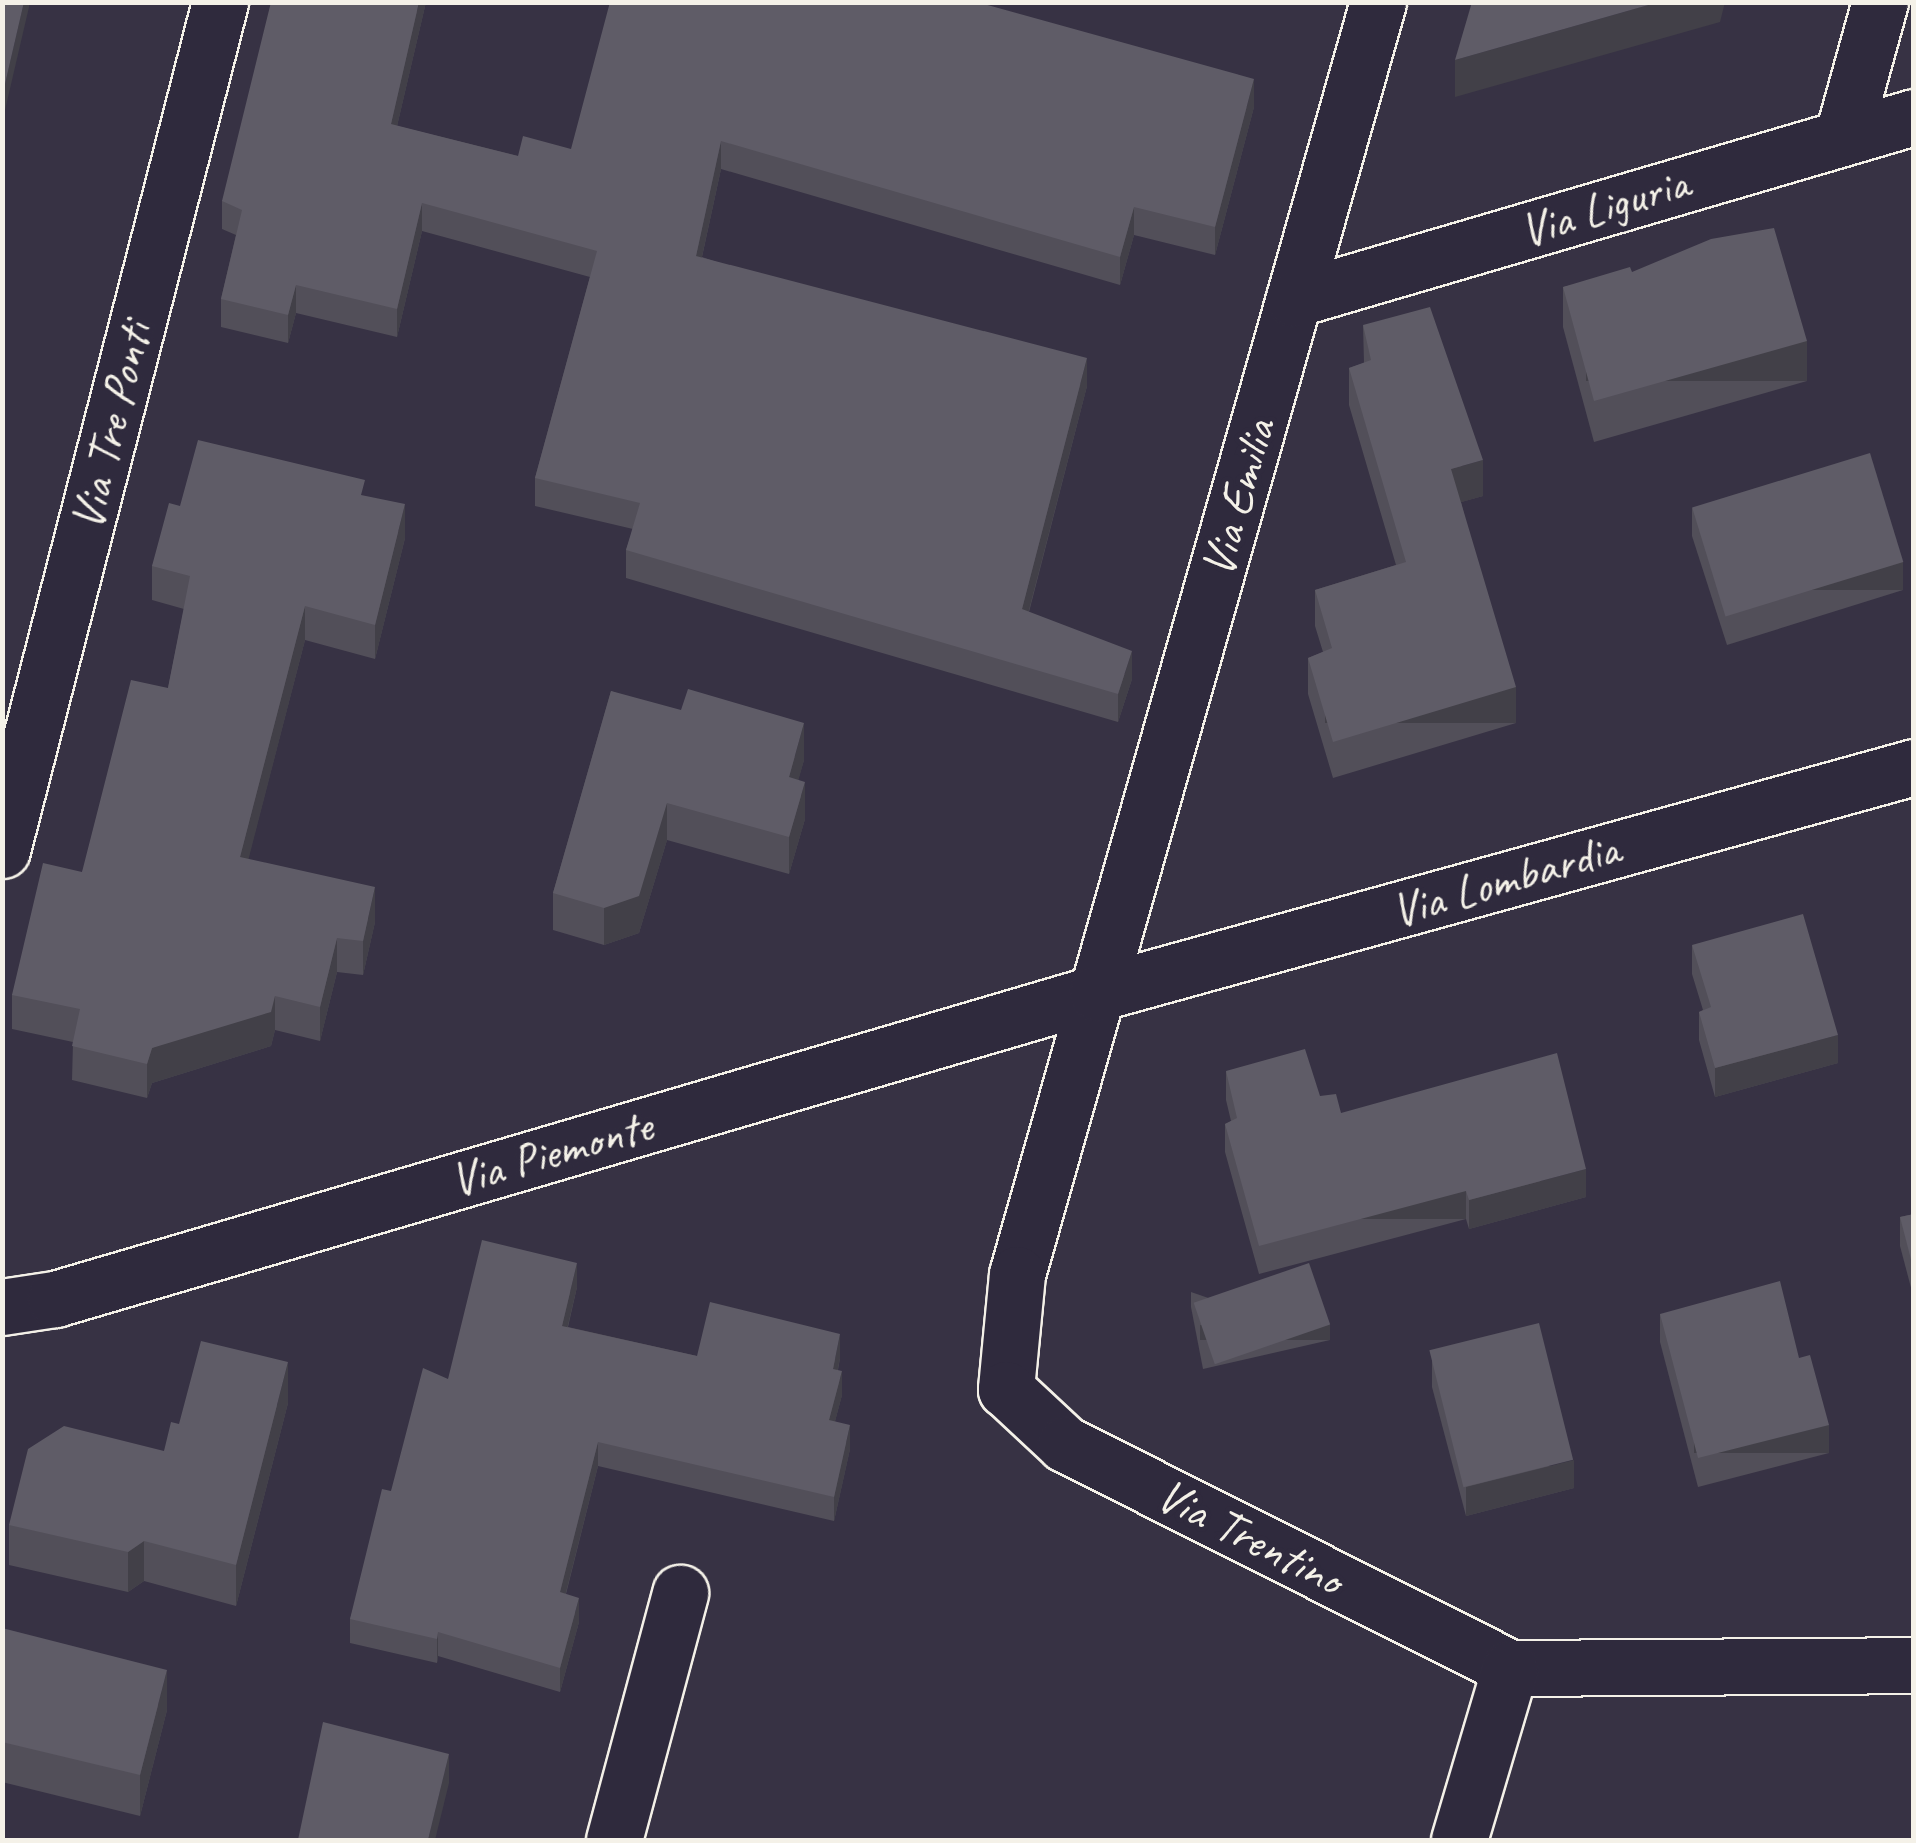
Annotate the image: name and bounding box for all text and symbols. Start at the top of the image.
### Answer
street label: Via Liguria [1512,154,1696,260]
street label: Via Tre Ponti [58,317,164,535]
street label: Via Emilia [1188,412,1288,584]
street label: Via Lombardia [1385,820,1625,940]
street label: Via Piemonte [443,1097,659,1209]
street label: Via Trentino [1148,1466,1352,1608]

